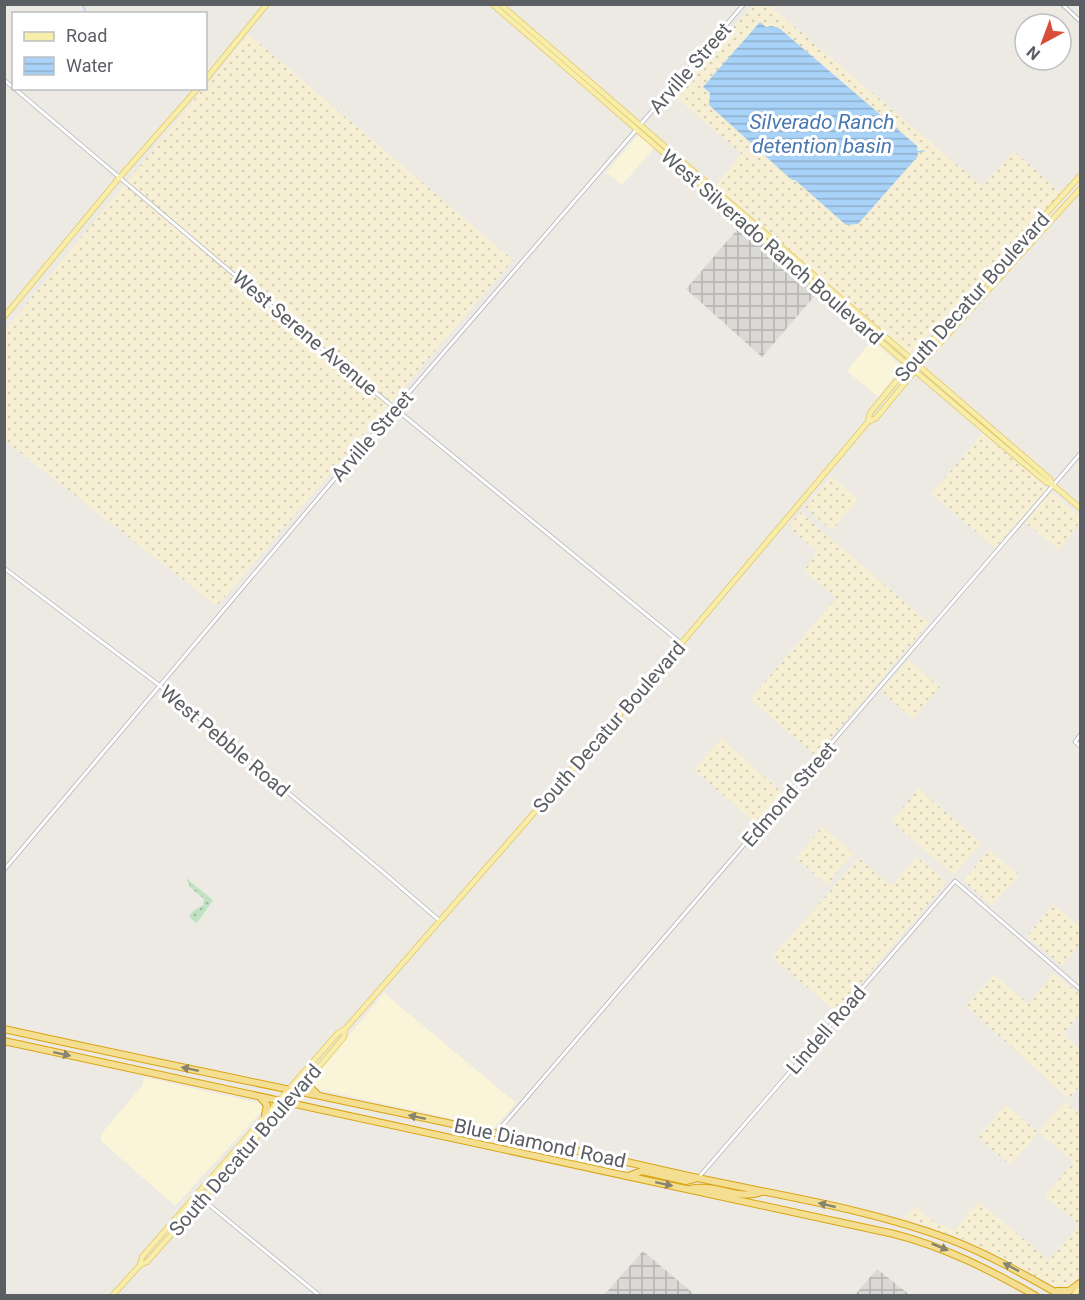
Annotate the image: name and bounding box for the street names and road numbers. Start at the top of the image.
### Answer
street label: Arville Street [644,18,736,118]
street label: West Silverado Ranch Boulevard [656,144,888,350]
street label: South Decatur Boulevard [890,207,1054,387]
street label: West Serene Avenue [228,265,382,401]
street label: Arville Street [326,386,418,486]
street label: South Decatur Boulevard [528,636,690,818]
street label: West Pebble Road [155,680,295,802]
street label: Edmond Street [737,737,841,851]
street label: Lindell Road [781,981,871,1079]
street label: South Decatur Boulevard [164,1059,326,1241]
street label: Blue Diamond Road [452,1113,628,1173]

